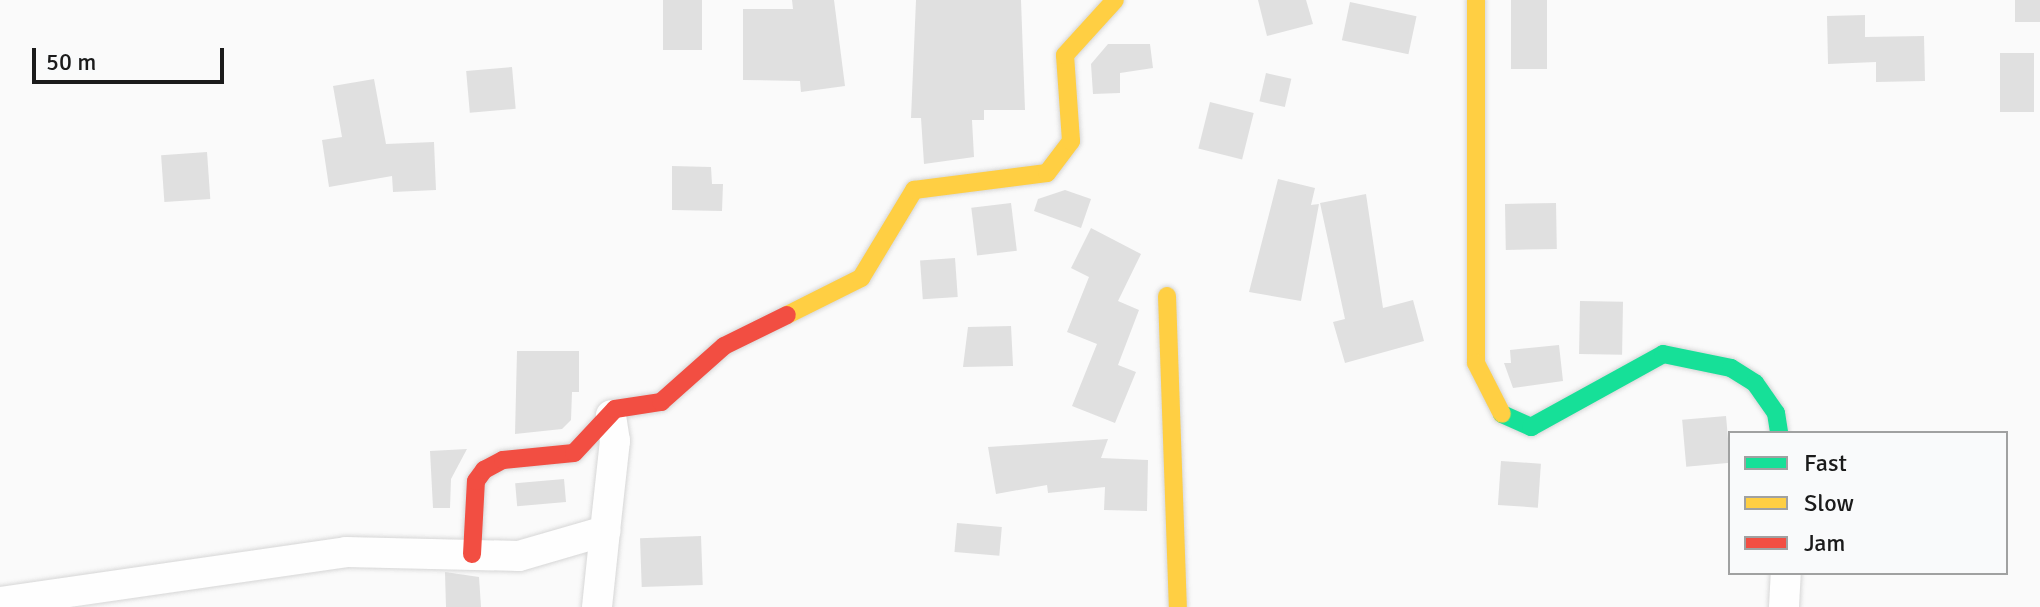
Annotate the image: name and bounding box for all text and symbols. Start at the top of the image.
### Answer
scale bar [36,32,228,82]
text: 50 m [46,47,96,77]
legend [1728,431,2008,575]
text: Fast [1804,448,1847,478]
text: Slow [1804,488,1854,518]
text: Jam [1804,528,1845,558]

